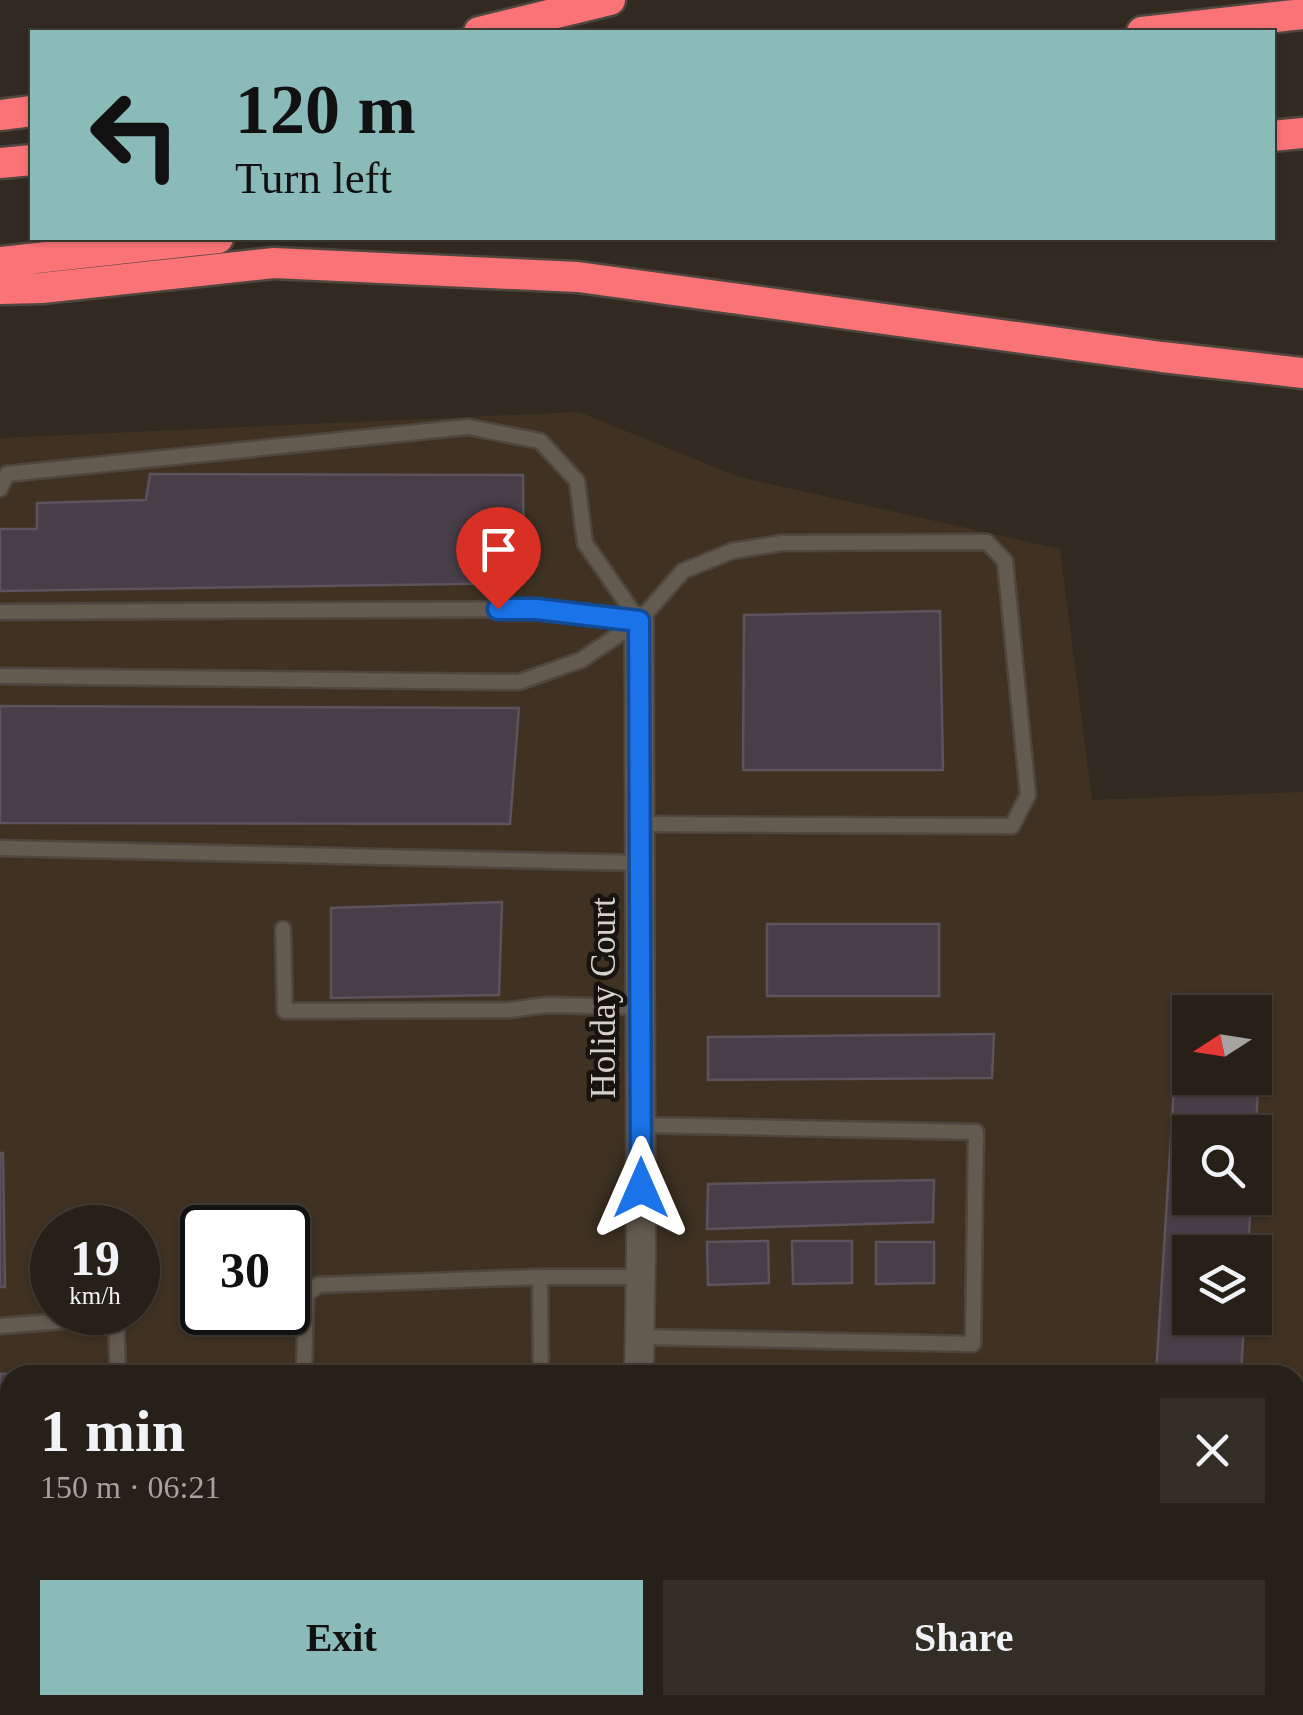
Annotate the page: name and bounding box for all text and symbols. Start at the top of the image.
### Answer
icon: left [70,70,200,200]
text: 120 m [235,71,416,148]
text: Turn left [235,153,392,203]
pin [456,507,541,610]
icon: arrive [471,522,526,577]
street label: Holiday Court [584,897,623,1099]
north arrow [1172,995,1272,1095]
map controls [1172,995,1272,1335]
button: search [1172,1115,1272,1215]
position arrow [589,1136,693,1240]
speed limit sign: 30 [180,1205,310,1335]
text: 19 [70,1230,120,1286]
button: layers [1172,1235,1272,1335]
text: km/h [69,1282,121,1309]
text: 1 min [40,1398,185,1464]
button: close [1160,1398,1265,1503]
text: 150 m · 06:21 [40,1469,220,1505]
button: Exit [40,1580,643,1695]
button: Share [663,1580,1265,1695]

